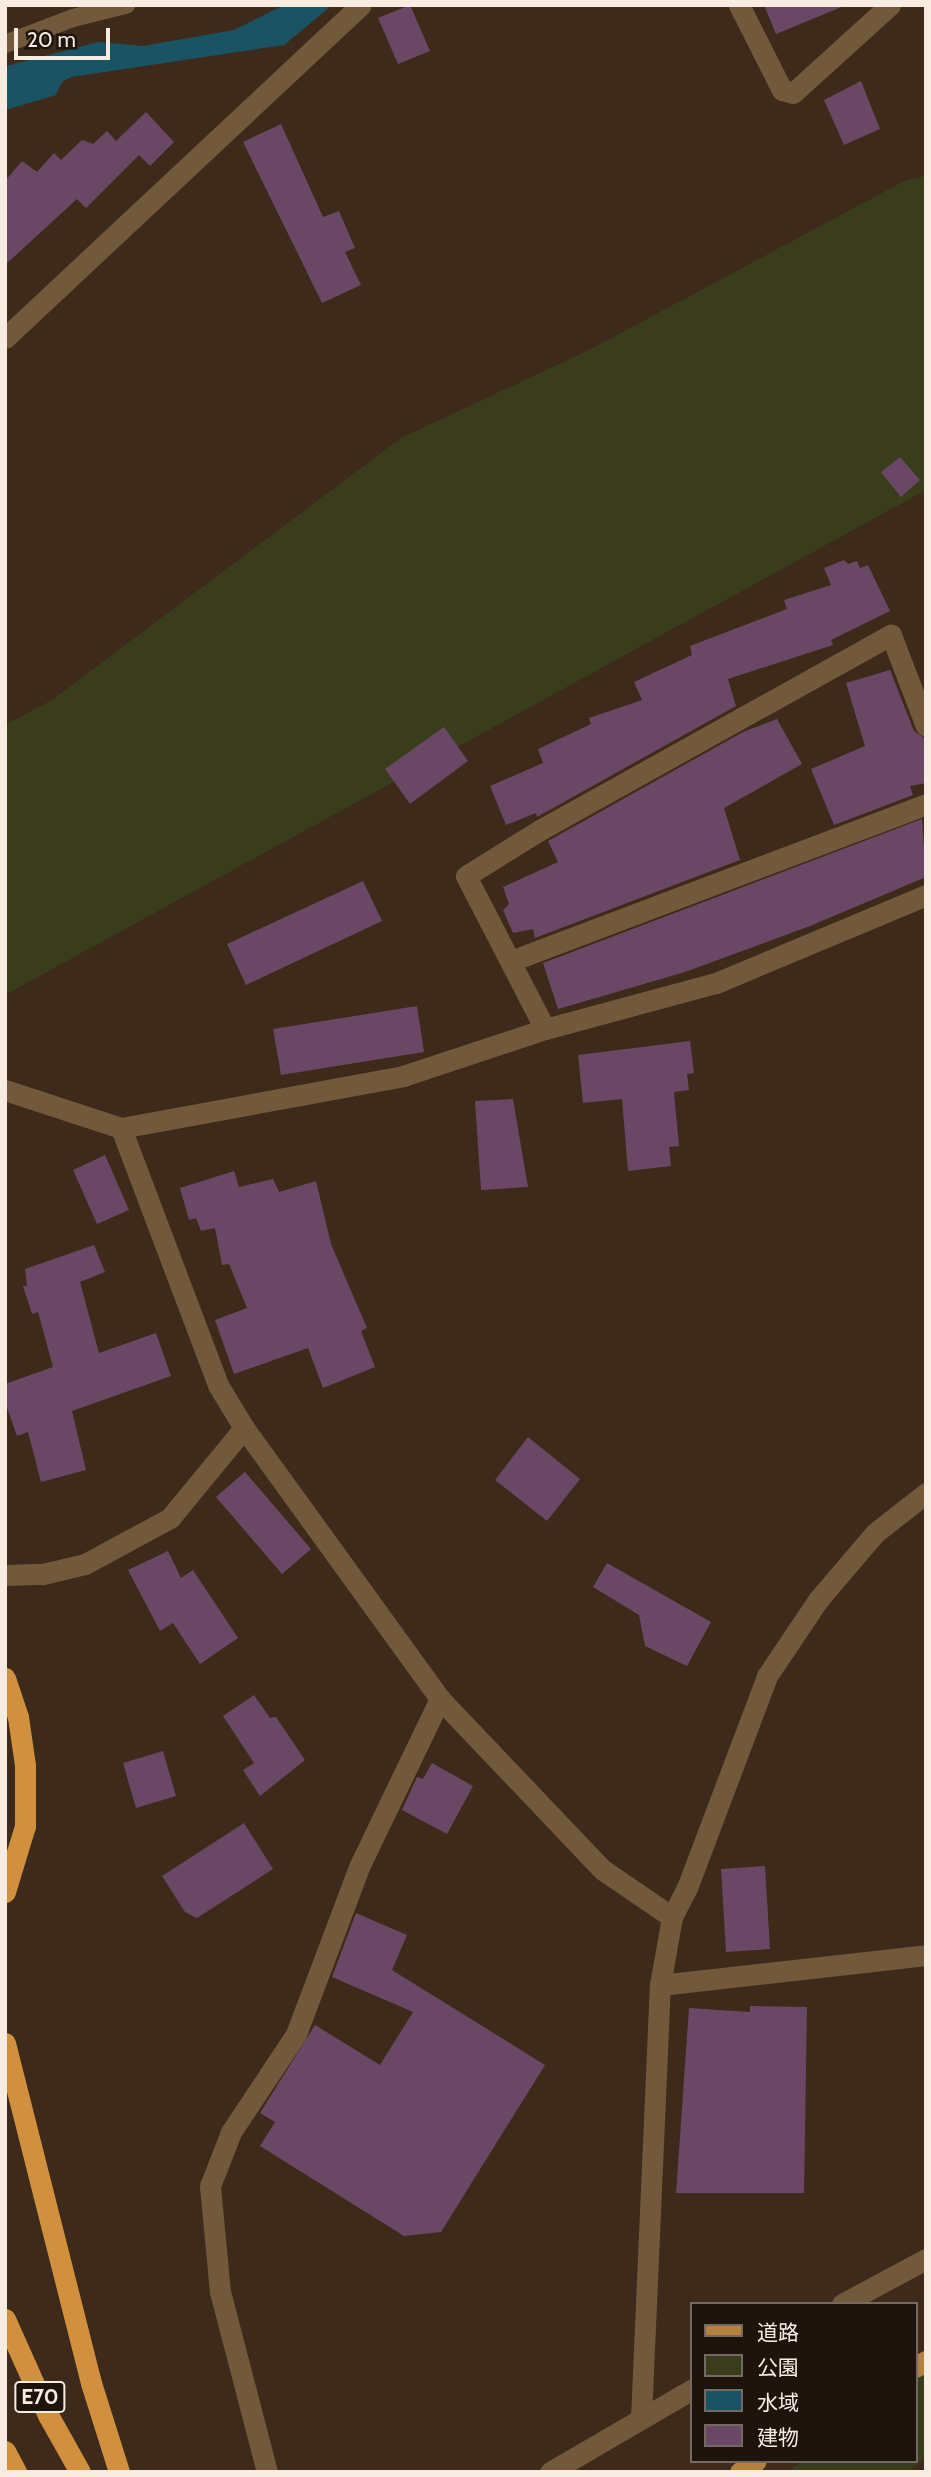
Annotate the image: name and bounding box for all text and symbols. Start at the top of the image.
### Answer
scale bar [18,14,114,58]
text: 20 m [27,27,76,52]
legend [690,2302,917,2463]
text: 道路 [757,2320,799,2345]
text: 公園 [757,2355,799,2380]
road number: E70 [14,2380,66,2414]
text: 水域 [757,2390,799,2415]
text: 建物 [757,2425,799,2450]

